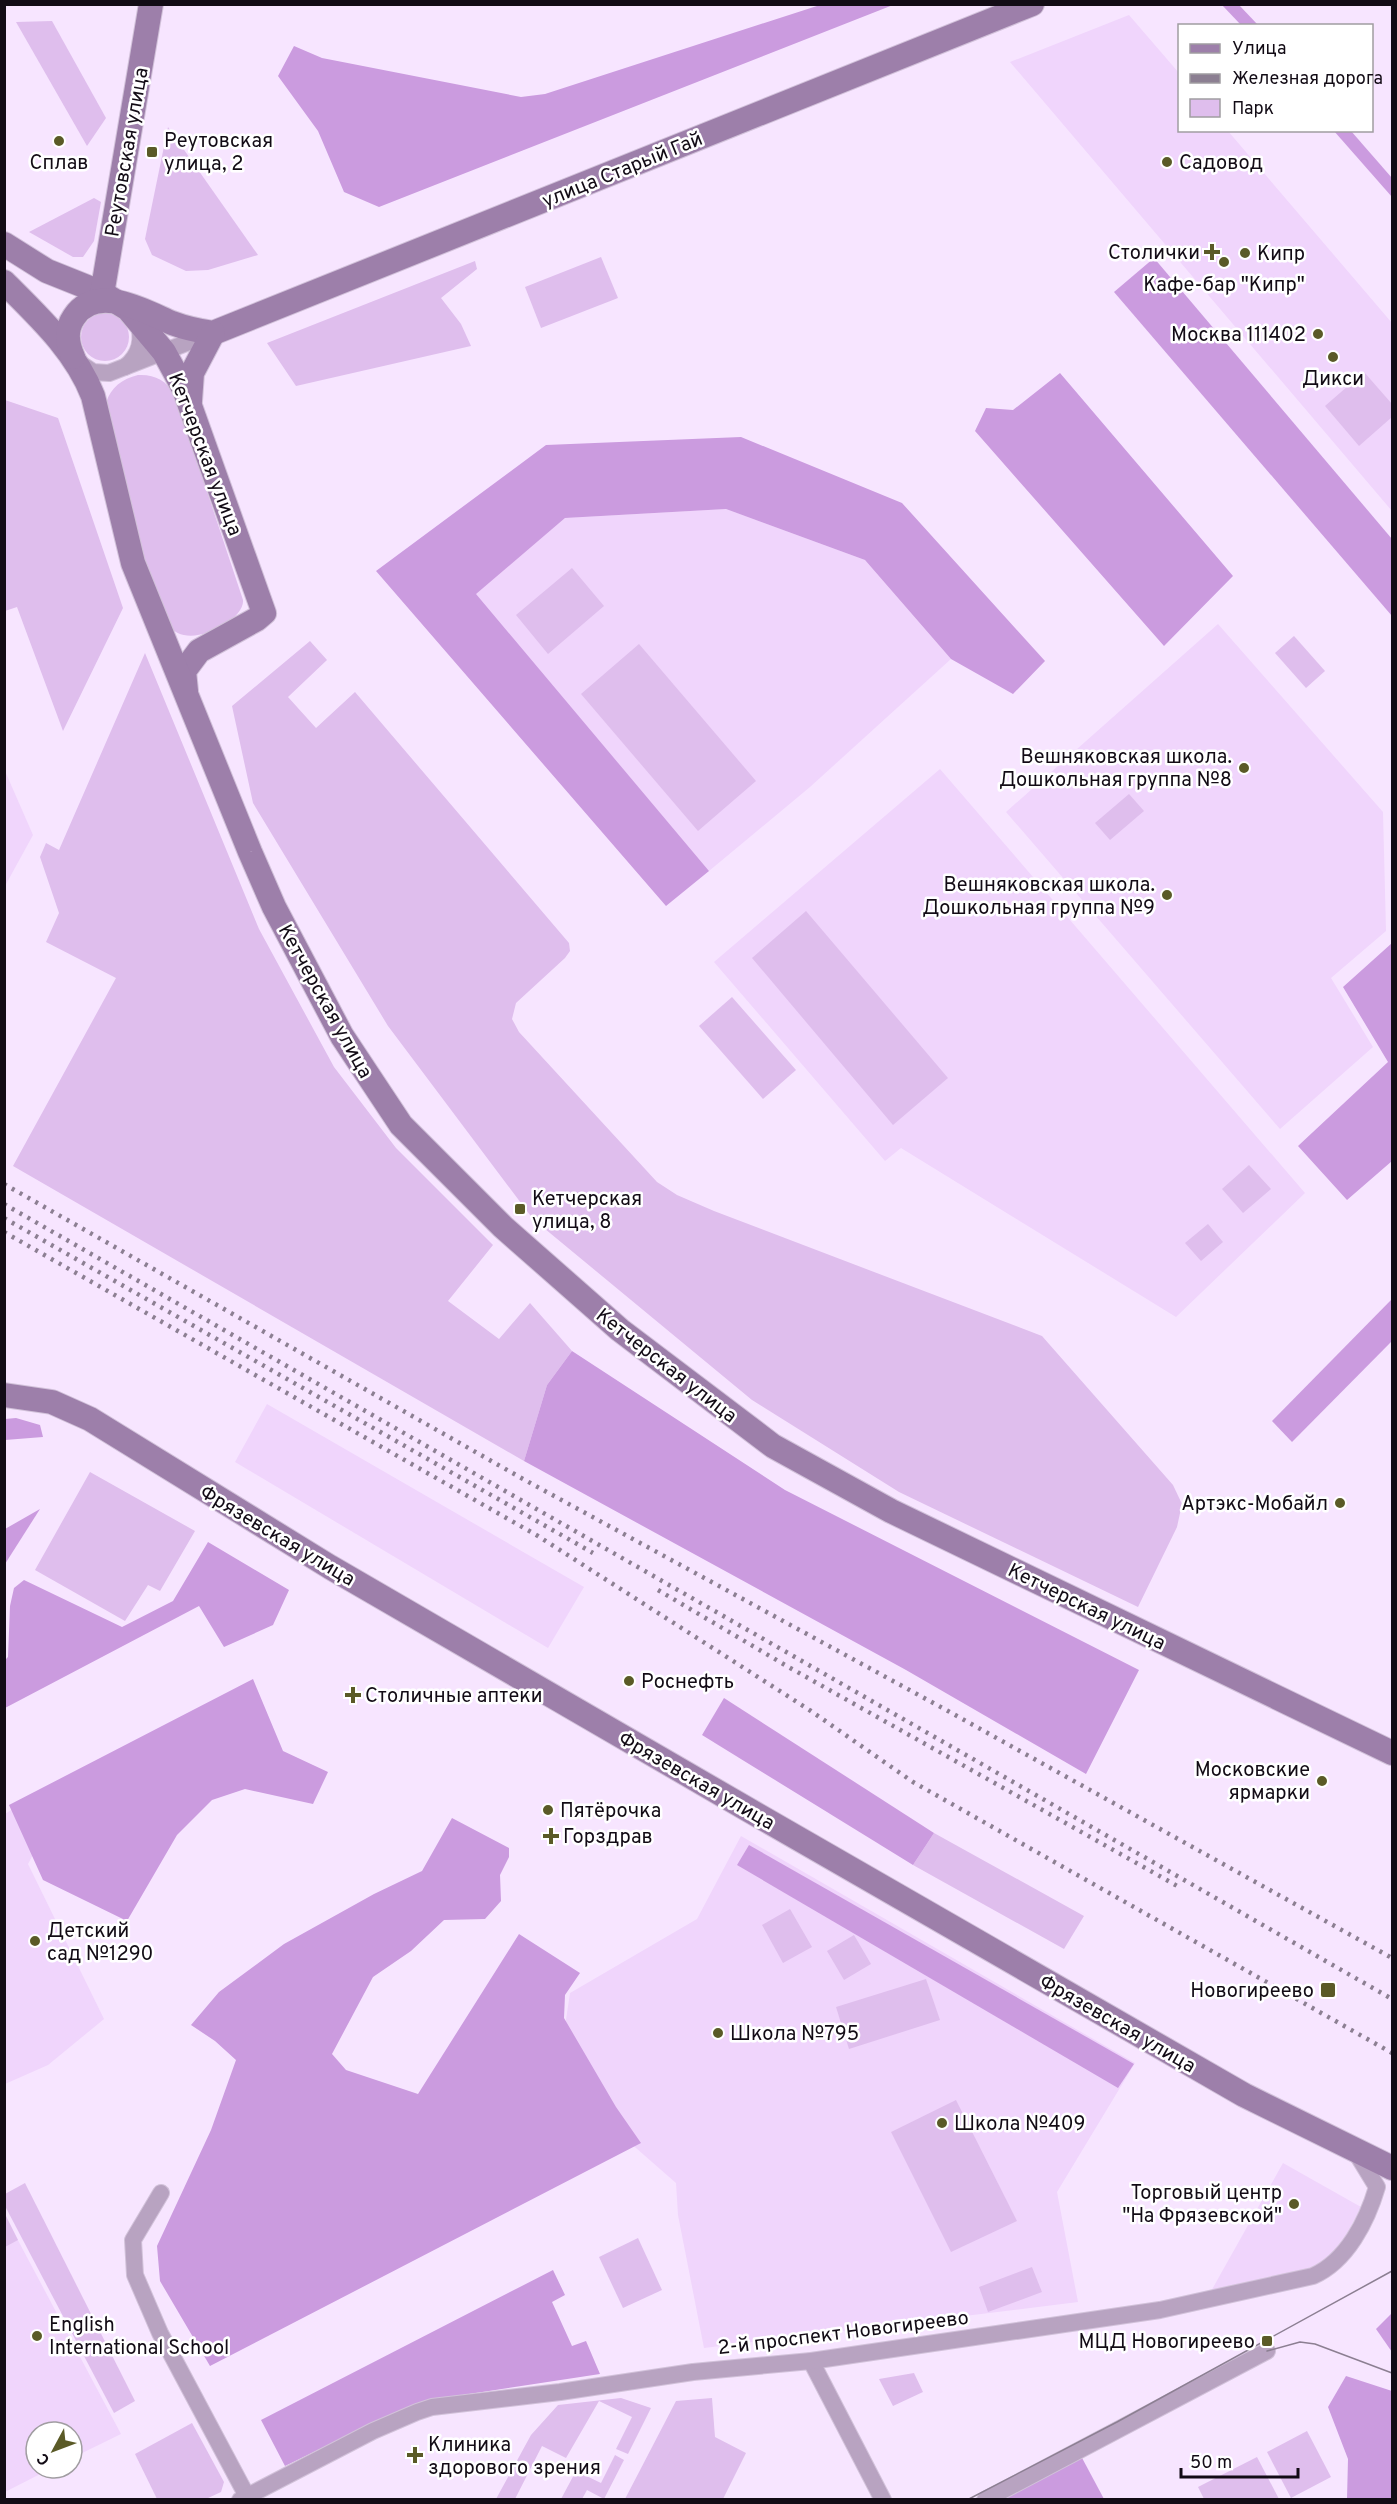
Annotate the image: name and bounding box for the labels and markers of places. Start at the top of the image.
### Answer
place label: Реутовская улица, 2 [164,129,273,178]
marker: Сплав [52,134,66,148]
marker: Реутовская улица, 2 [145,145,159,159]
place label: Сплав [30,151,88,177]
place label: Садовод [1179,151,1263,177]
marker: Садовод [1160,155,1174,169]
place label: Столички [1108,241,1200,267]
place label: Кипр [1257,242,1305,268]
marker: Столички [1205,245,1219,259]
marker: Кипр [1238,246,1252,260]
marker: Кафе-бар "Кипр" [1217,255,1231,269]
place label: Кафе-бар "Кипр" [1143,273,1305,299]
place label: Москва 111402 [1171,323,1306,349]
marker: Москва 111402 [1311,327,1325,341]
marker: Дикси [1326,350,1340,364]
place label: Дикси [1302,367,1364,393]
place label: Вешняковская школа. Дошкольная группа №8 [999,745,1232,794]
marker: Вешняковская школа. Дошкольная группа №8 [1237,761,1251,775]
place label: Вешняковская школа. Дошкольная группа №9 [922,873,1155,922]
marker: Вешняковская школа. Дошкольная группа №9 [1160,888,1174,902]
place label: Кетчерская улица, 8 [532,1187,642,1236]
marker: Кетчерская улица, 8 [513,1202,527,1216]
place label: Артэкс-Мобайл [1181,1492,1328,1518]
marker: Артэкс-Мобайл [1333,1496,1347,1510]
place label: Роснефть [641,1670,734,1696]
marker: Роснефть [622,1674,636,1688]
place label: Столичные аптеки [365,1684,543,1710]
marker: Столичные аптеки [346,1688,360,1702]
place label: Московские ярмарки [1195,1758,1310,1807]
marker: Московские ярмарки [1315,1774,1329,1788]
place label: Пятёрочка [560,1799,661,1825]
marker: Пятёрочка [541,1803,555,1817]
place label: Горздрав [563,1825,653,1851]
marker: Горздрав [544,1829,558,1843]
place label: Детский сад №1290 [47,1919,153,1968]
marker: Детский сад №1290 [28,1934,42,1948]
place label: Новогиреево [1190,1979,1314,2005]
marker: Новогиреево [1319,1981,1337,1999]
place label: Школа №795 [730,2022,859,2048]
marker: Школа №795 [711,2026,725,2040]
place label: Школа №409 [954,2112,1085,2138]
marker: Школа №409 [935,2116,949,2130]
place label: Торговый центр "На Фрязевской" [1122,2181,1282,2230]
marker: Торговый центр "На Фрязевской" [1287,2197,1301,2211]
place label: English International School [49,2313,229,2362]
marker: English International School [30,2329,44,2343]
place label: МЦД Новогиреево [1078,2330,1255,2356]
marker: МЦД Новогиреево [1260,2334,1274,2348]
place label: Клиника здорового зрения [428,2433,601,2482]
marker: Клиника здорового зрения [406,2446,424,2464]

